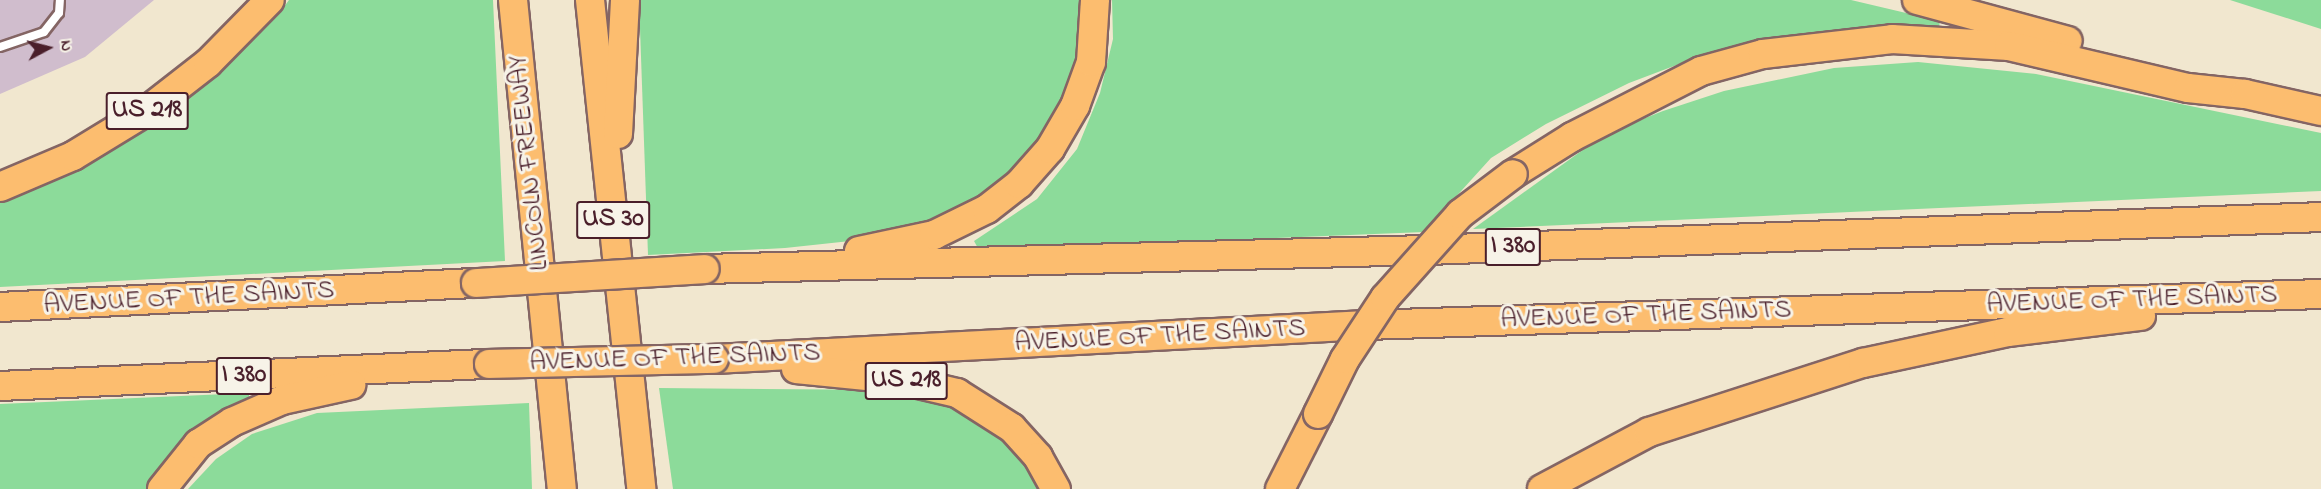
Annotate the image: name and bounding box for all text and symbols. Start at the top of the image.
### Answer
north arrow [18,18,78,78]
text: N [53,39,78,53]
street label: LINCOLN FREEWAY [502,54,556,272]
road number: US 218 [105,88,189,134]
road number: US 30 [576,197,650,243]
road number: I 380 [1484,224,1541,270]
street label: AVENUE OF THE SAINTS [43,274,335,322]
street label: AVENUE OF THE SAINTS [1986,279,2278,321]
street label: AVENUE OF THE SAINTS [1500,294,1792,336]
street label: AVENUE OF THE SAINTS [1014,312,1306,360]
street label: AVENUE OF THE SAINTS [529,337,821,379]
road number: I 380 [216,353,272,399]
road number: US 218 [864,358,948,404]

